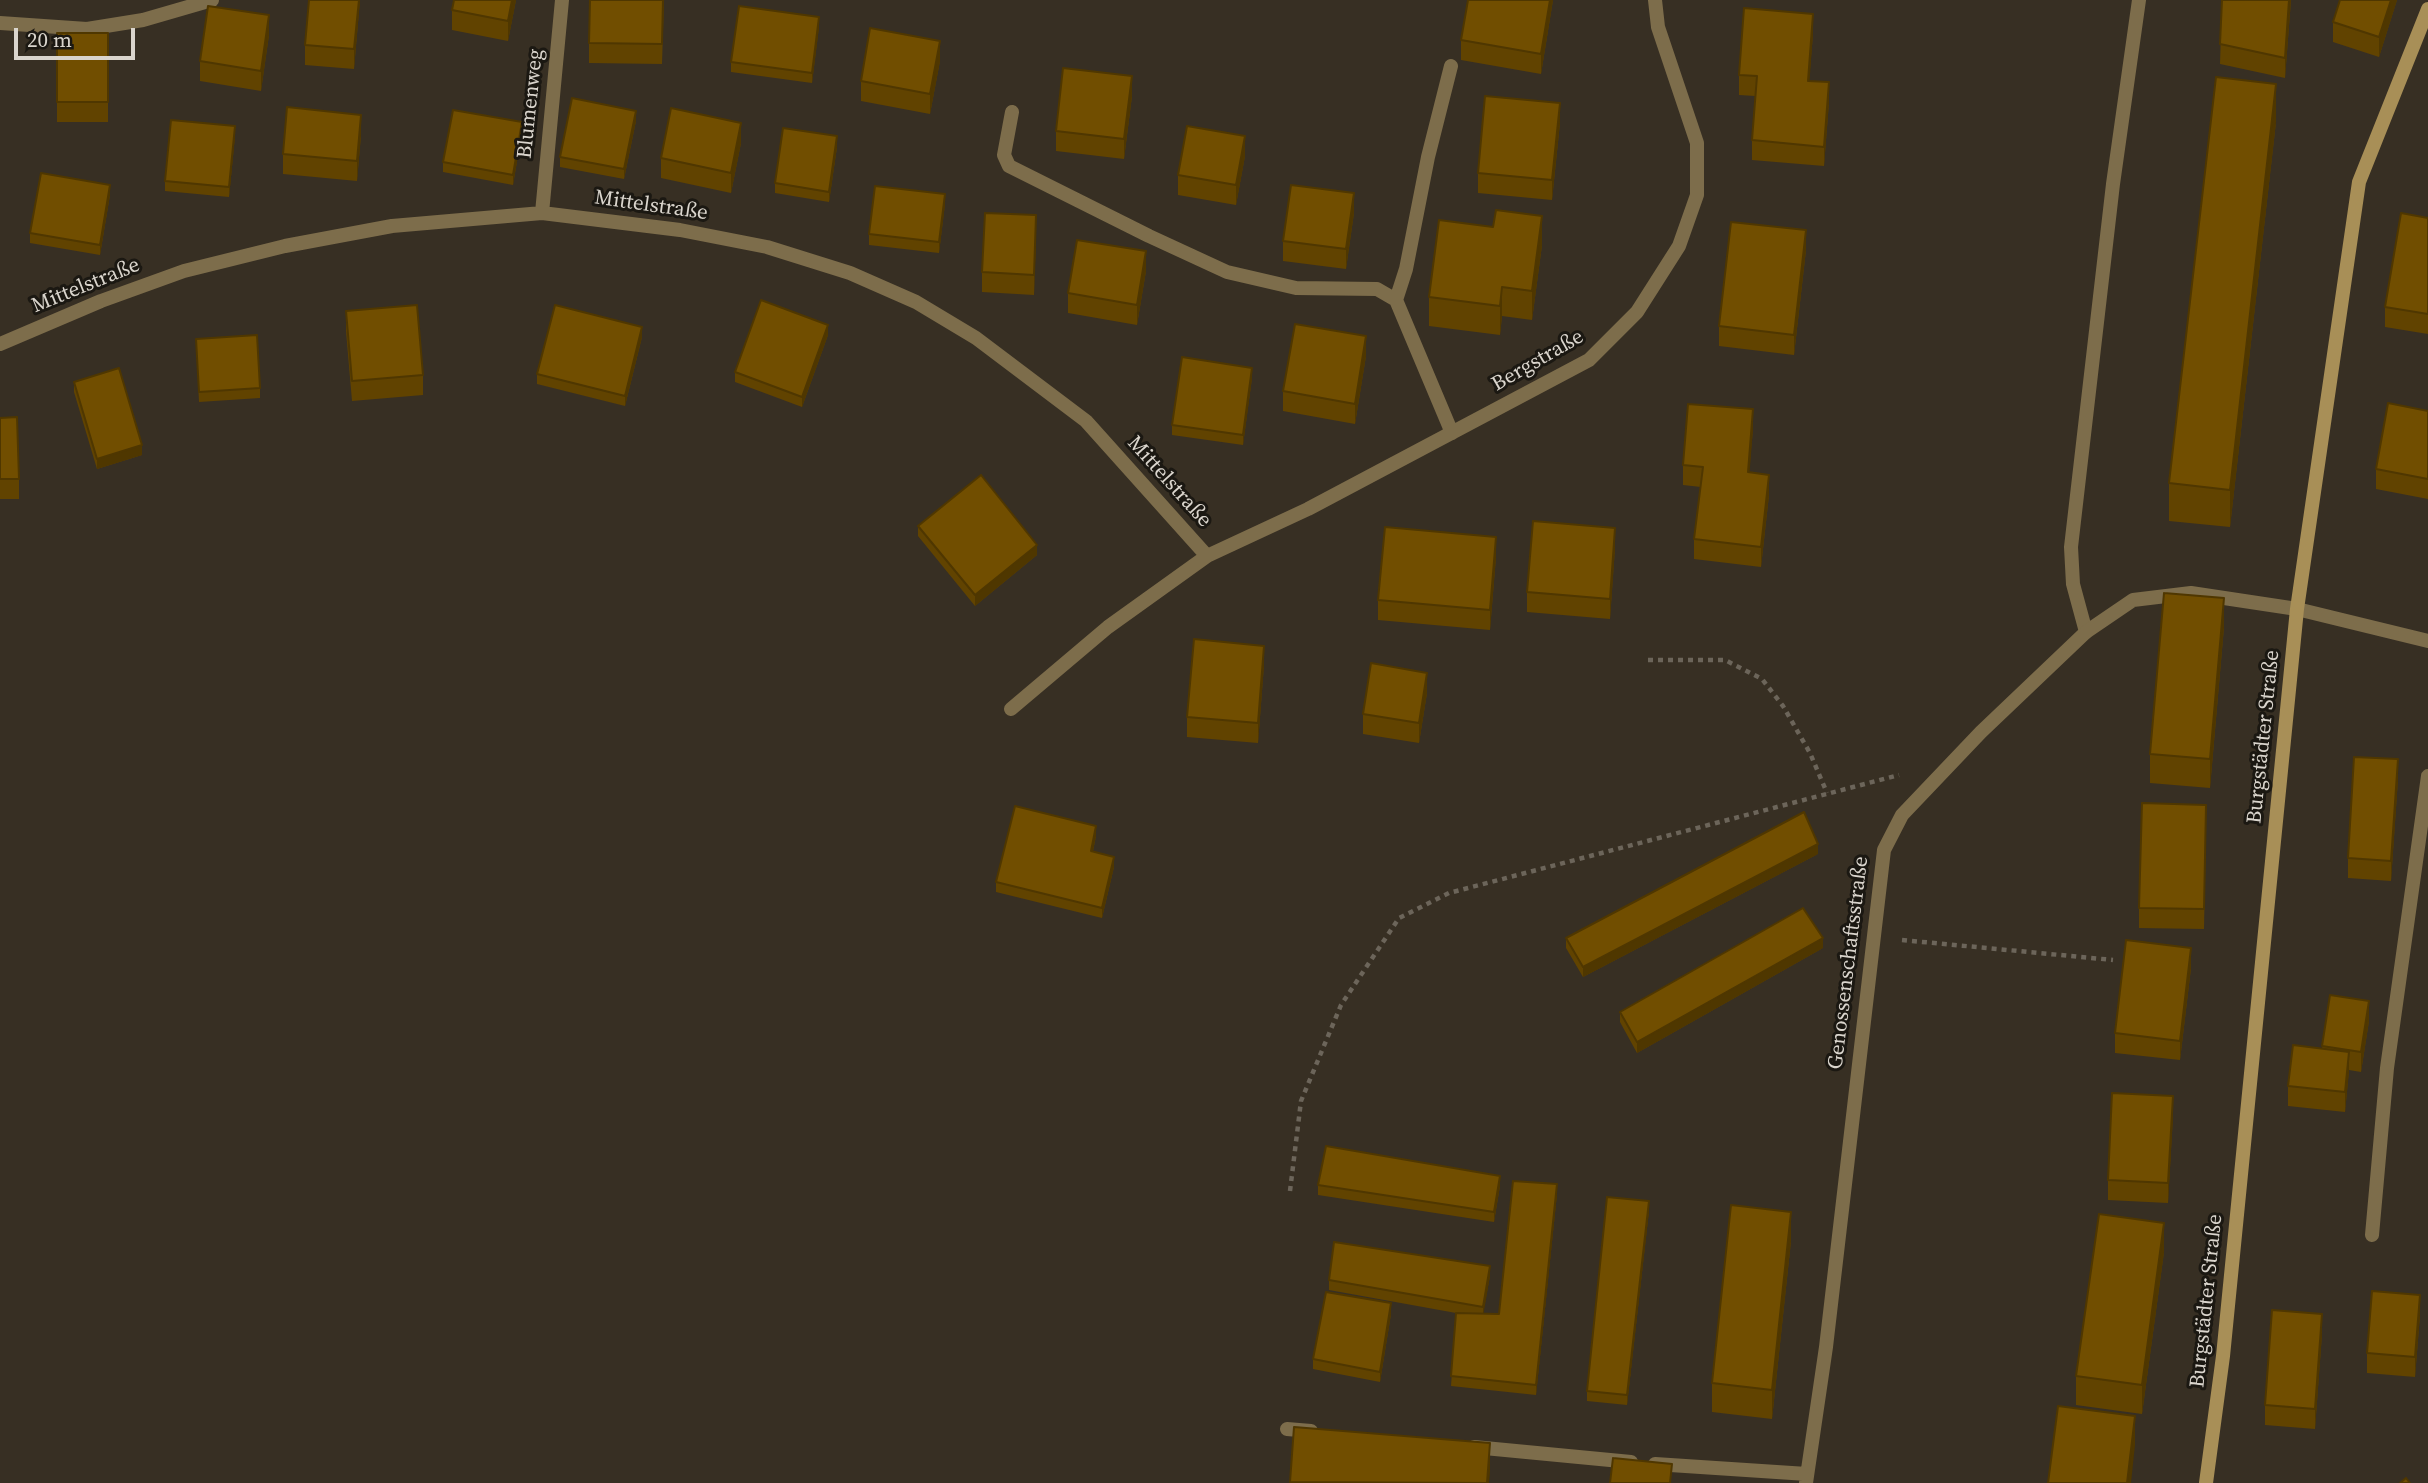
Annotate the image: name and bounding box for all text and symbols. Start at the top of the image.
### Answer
scale bar [18,14,138,58]
text: 20 m [27,25,72,54]
street label: Blumenweg [513,48,549,160]
street label: Mittelstraße [593,186,709,226]
street label: Mittelstraße [28,253,144,319]
street label: Bergstraße [1488,325,1588,397]
street label: Mittelstraße [1121,431,1217,533]
street label: Burgstädter Straße [2242,649,2286,825]
street label: Genossenschaftsstraße [1823,855,1875,1071]
street label: Burgstädter Straße [2185,1213,2229,1389]

